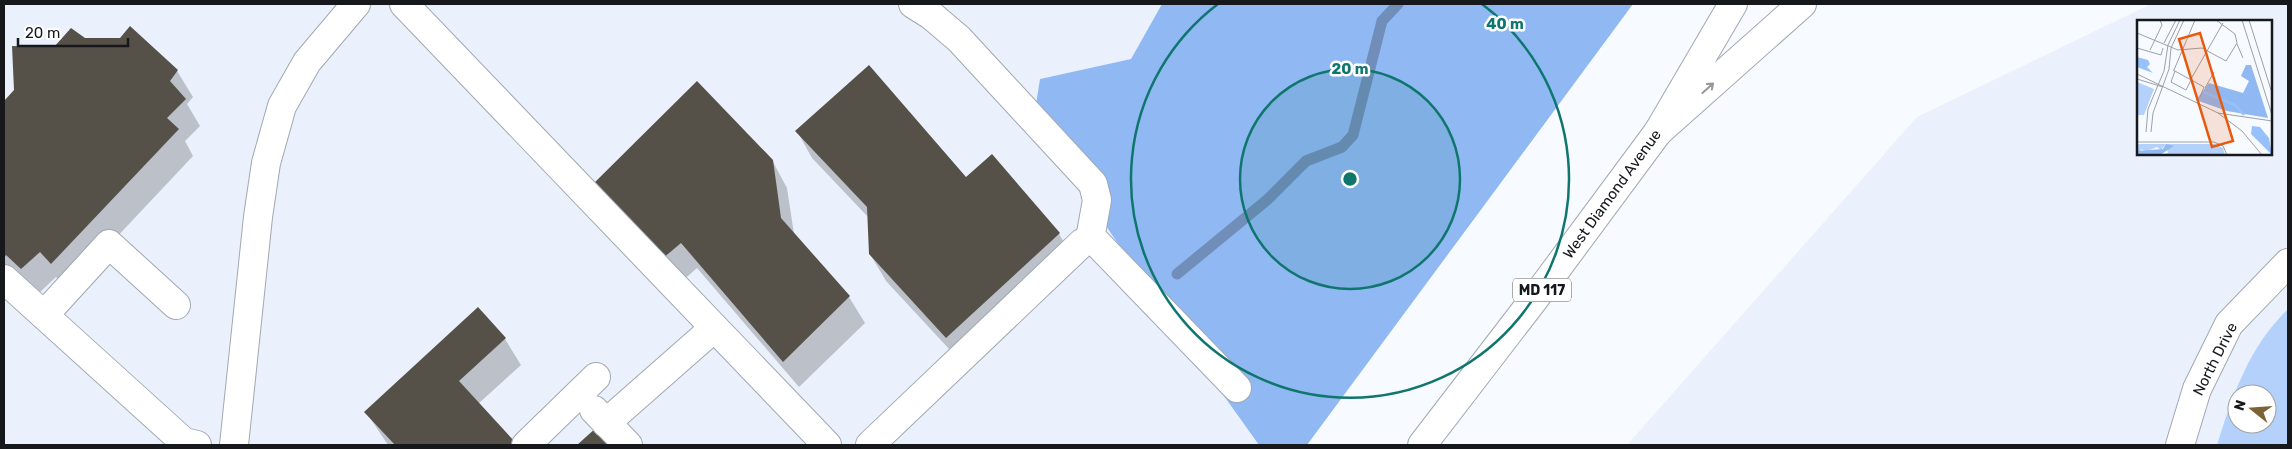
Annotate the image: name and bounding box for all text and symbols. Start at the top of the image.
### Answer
scale bar [18,15,128,47]
text: 40 m [1486,15,1524,33]
inset map [2137,20,2272,155]
text: 20 m [25,24,60,42]
text: 20 m [1332,60,1368,78]
one-way arrow [1701,82,1714,93]
street label: West Diamond Avenue [1559,126,1665,262]
centre of rings [1341,170,1359,188]
road number: MD 117 [1513,278,1571,302]
street label: North Drive [2189,319,2241,399]
north arrow [2227,384,2277,434]
text: N [2230,398,2250,413]

